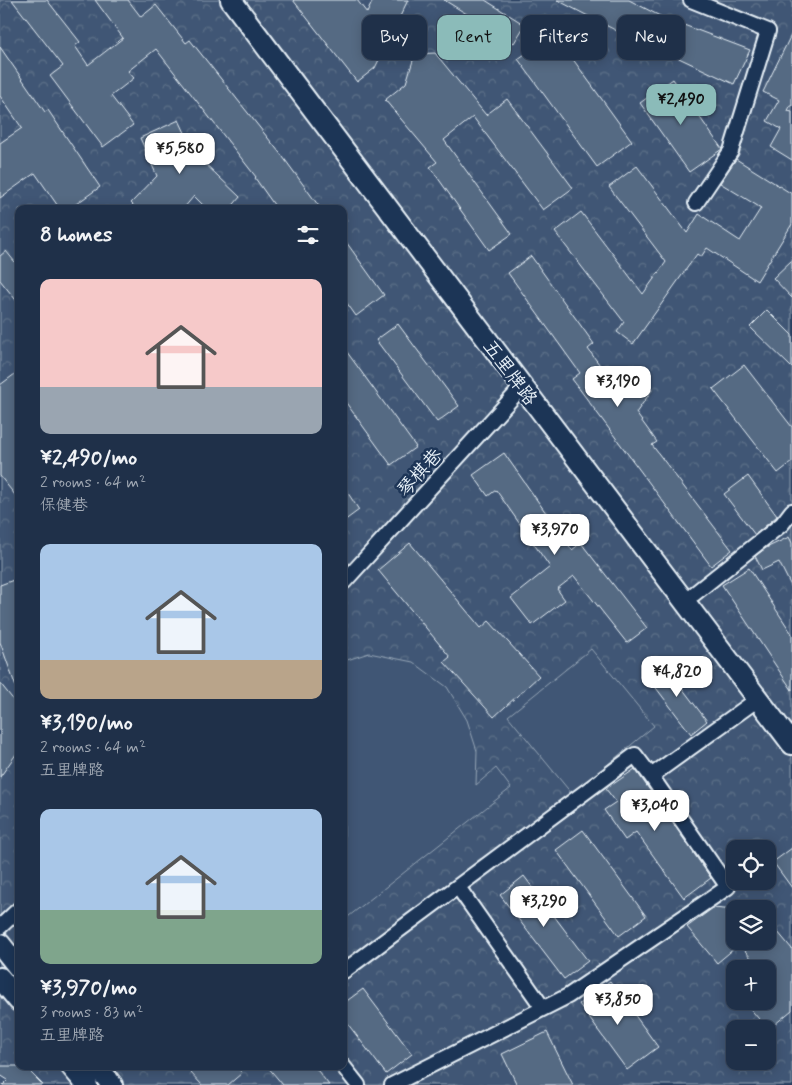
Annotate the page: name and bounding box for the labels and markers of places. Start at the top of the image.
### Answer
pin: ¥2,490 [640,84,722,126]
pin: ¥5,580 [139,132,221,175]
pin: ¥3,190 [577,366,659,408]
pin: ¥3,970 [514,514,596,556]
pin: ¥4,820 [636,656,718,698]
pin: ¥3,040 [614,790,696,832]
pin: ¥3,290 [503,886,585,928]
pin: ¥3,850 [577,984,659,1026]

